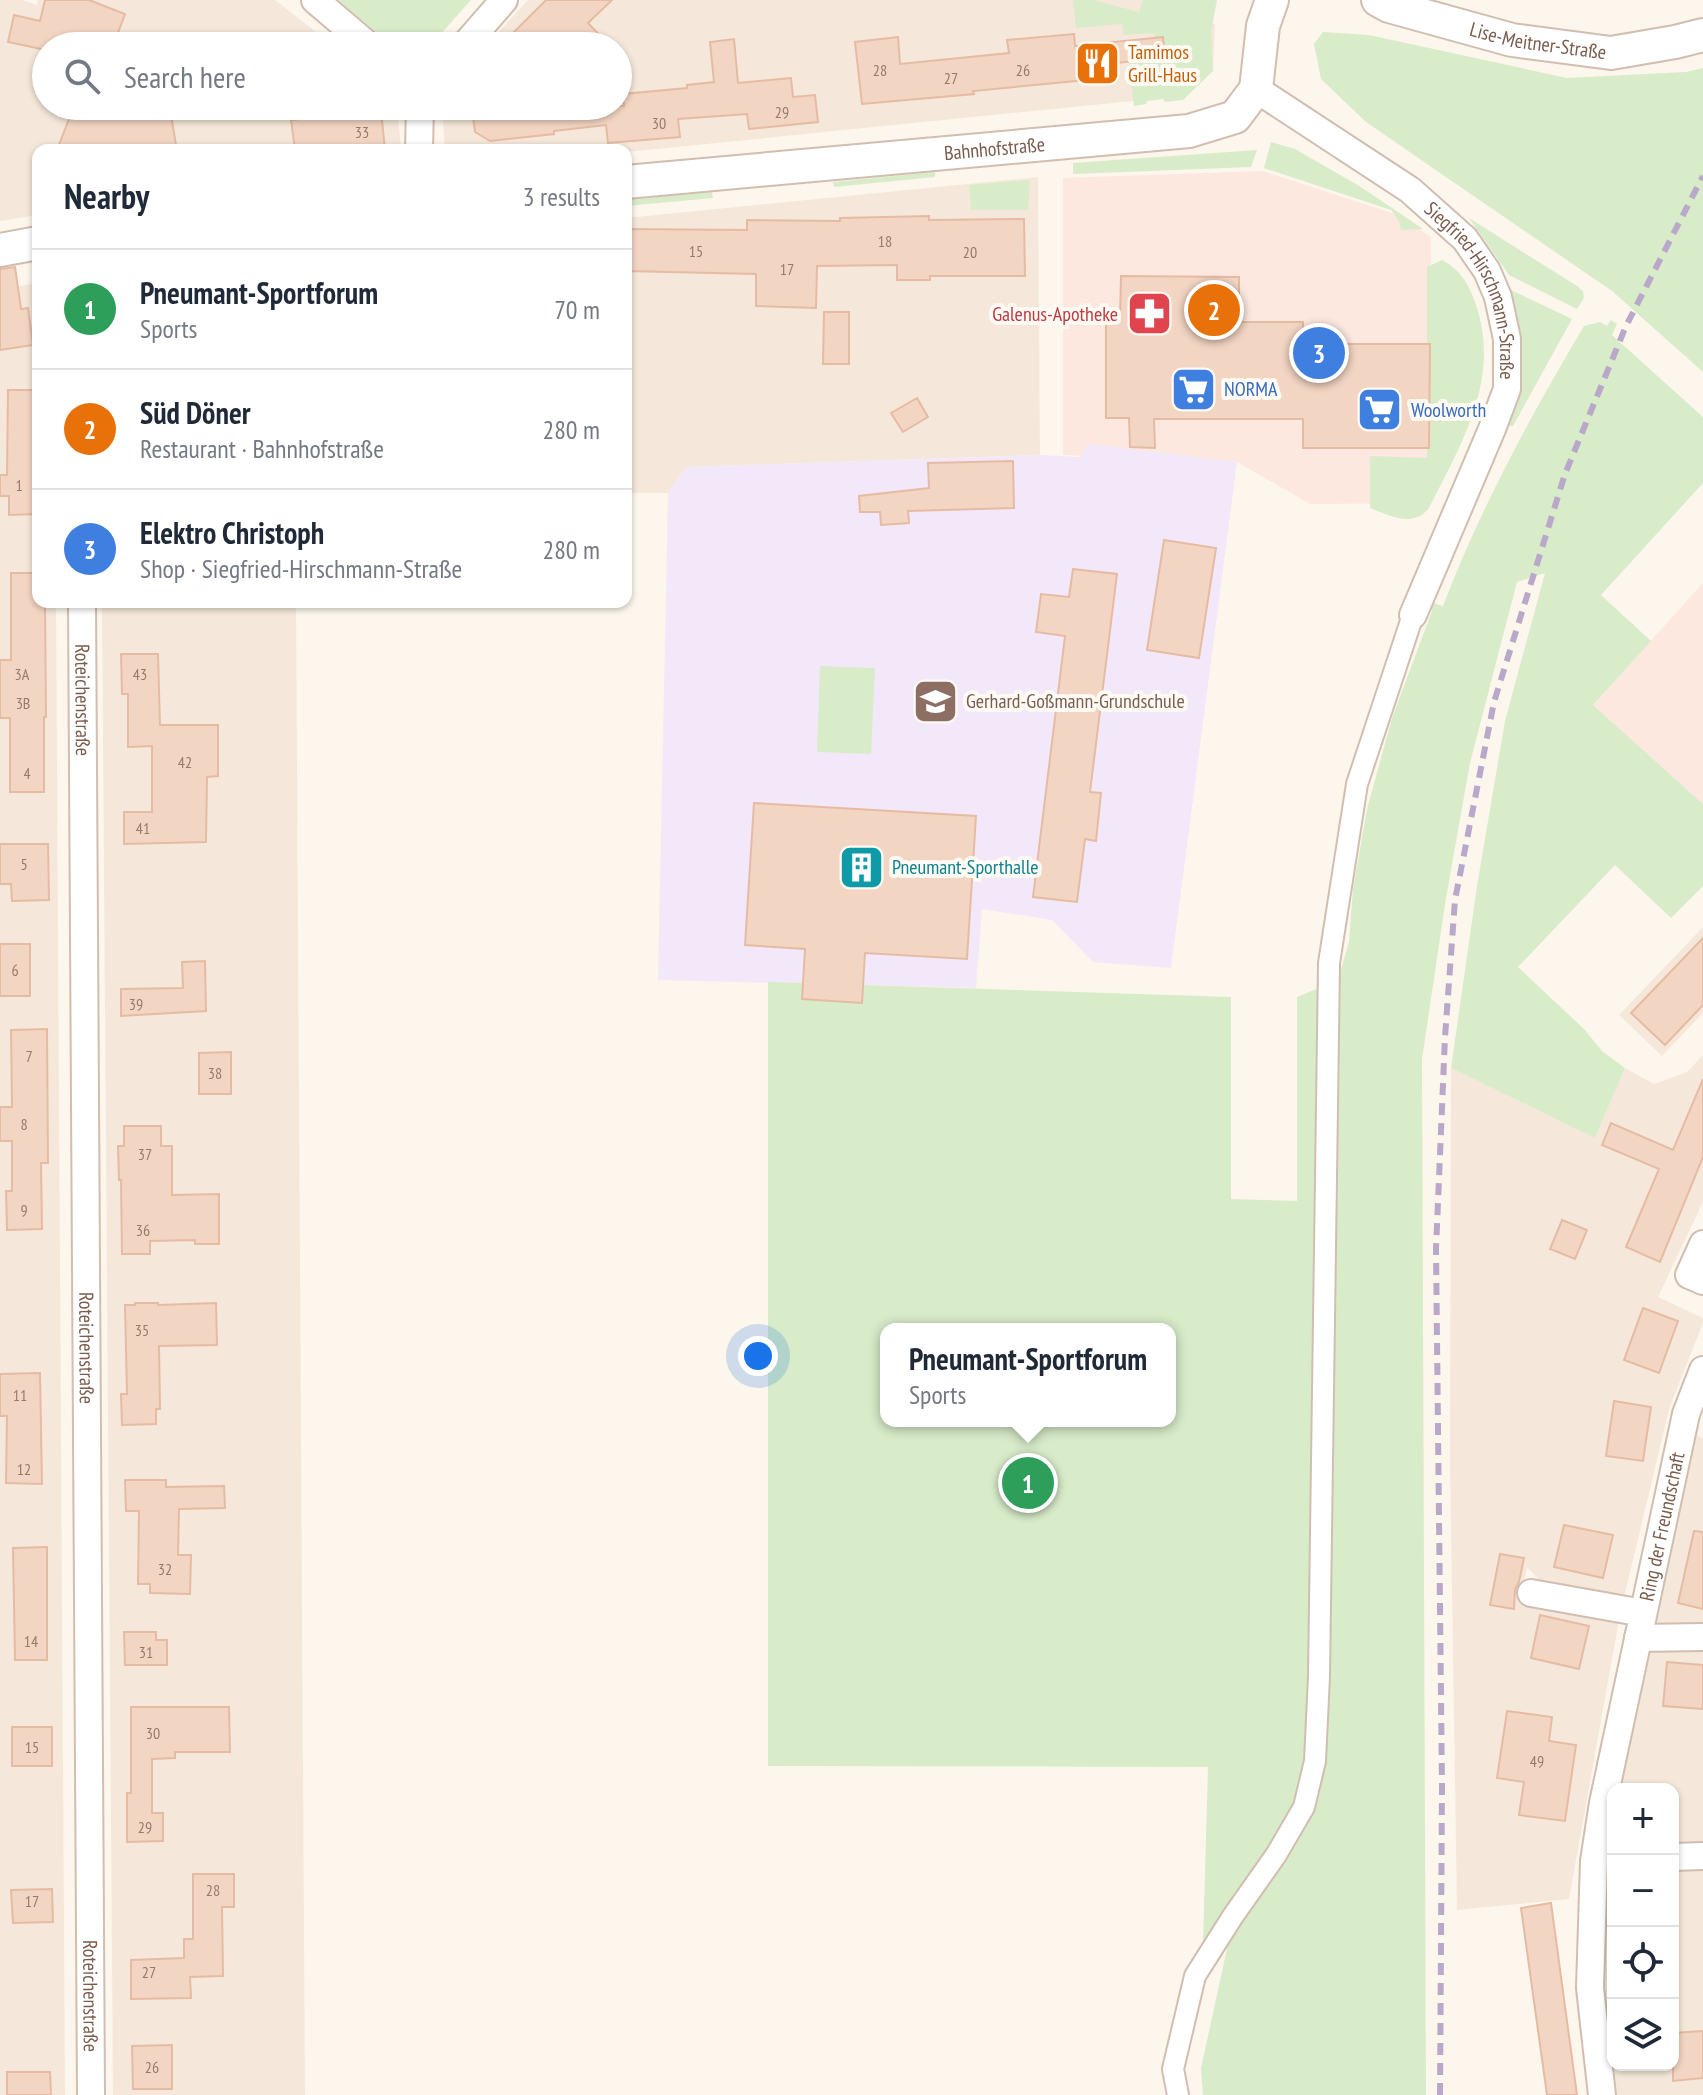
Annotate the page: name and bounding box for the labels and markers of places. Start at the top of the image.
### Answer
restaurant icon: Tamimos Grill-Haus [1073,39,1121,87]
place label: Tamimos Grill-Haus [1128,39,1197,88]
pin: 2 [1188,280,1240,340]
pharmacy icon: Galenus-Apotheke [1125,290,1173,338]
place label: Galenus-Apotheke [992,301,1118,327]
pin: 3 [1293,323,1345,383]
supermarket icon: NORMA [1169,365,1217,413]
place label: NORMA [1224,376,1278,402]
supermarket icon: Woolworth [1356,386,1404,434]
place label: Woolworth [1411,397,1486,423]
school or university icon: Gerhard-Goßmann-Grundschule [911,677,959,725]
place label: Gerhard-Goßmann-Grundschule [966,688,1185,714]
building icon: Pneumant-Sporthalle [837,843,885,891]
place label: Pneumant-Sporthalle [892,854,1039,880]
pin: 1 [1002,1453,1054,1513]

